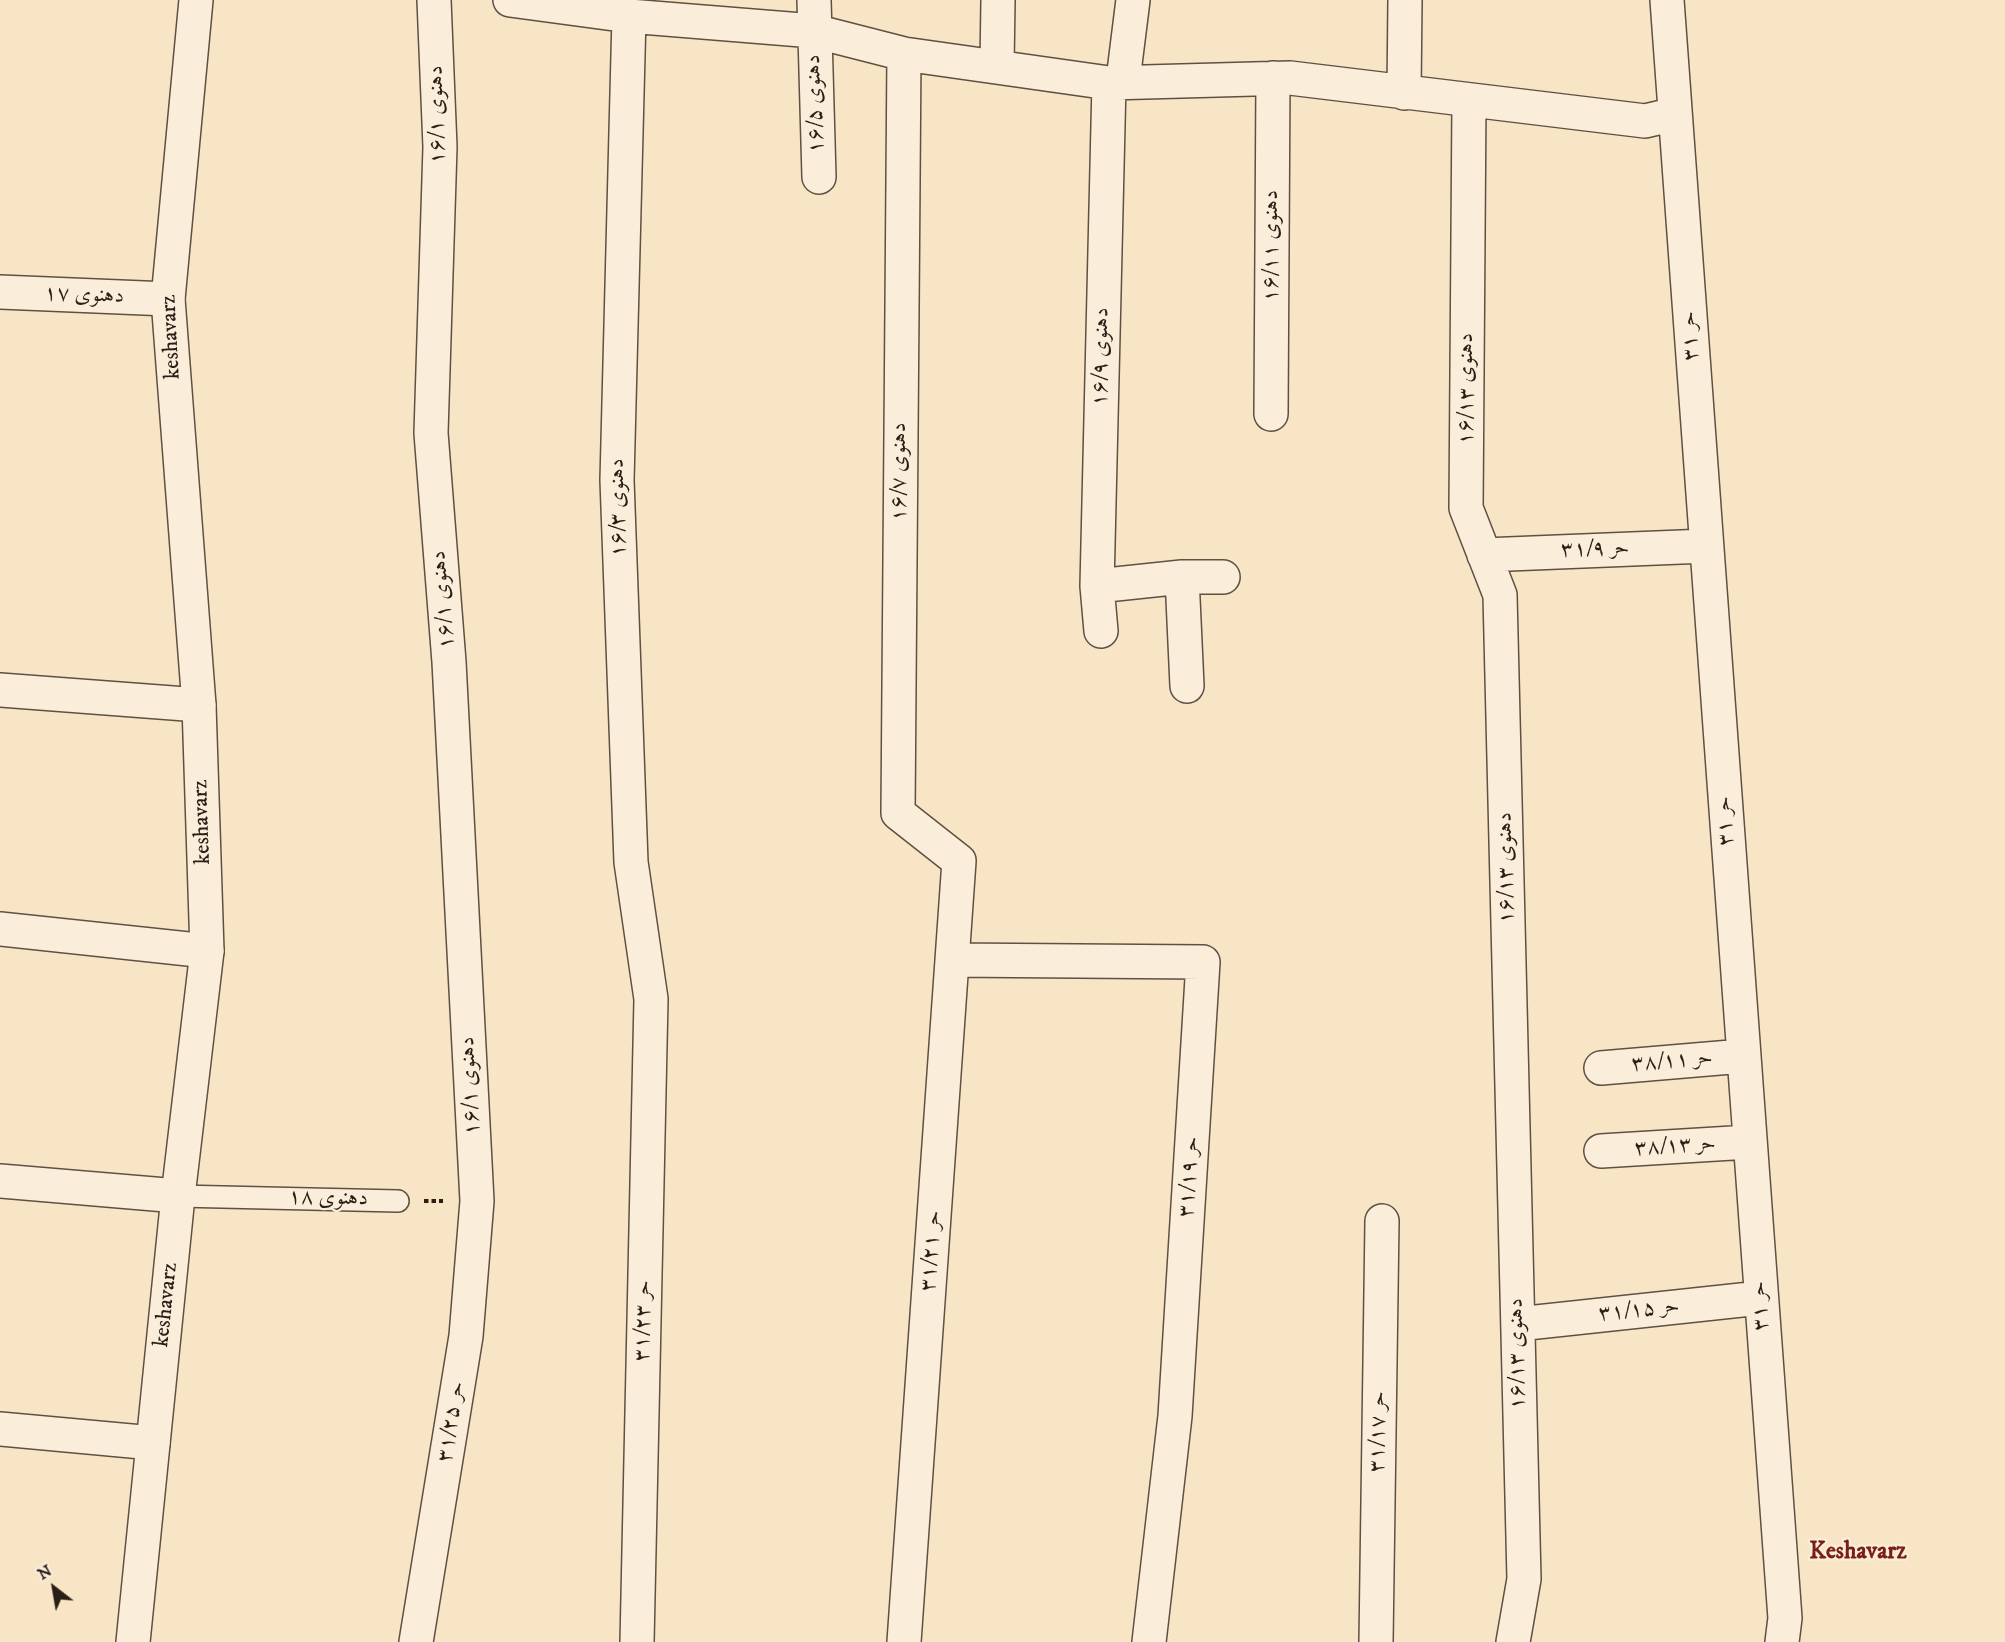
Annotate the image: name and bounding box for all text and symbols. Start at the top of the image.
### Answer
street label: دهنوی ۱۶/۵ [801,54,831,154]
street label: دهنوی ۱۶/۱ [424,65,452,165]
street label: دهنوی ۱۶/۱۱ [1259,190,1285,302]
street label: دهنوی ۱۷ [44,281,124,311]
street label: keshavarz [157,294,187,380]
street label: دهنوی ۱۶/۹ [1088,307,1116,407]
street label: حر ۳۱ [1676,310,1706,362]
street label: دهنوی ۱۶/۱۳ [1454,333,1480,445]
street label: دهنوی ۱۶/۷ [887,423,913,521]
street label: دهنوی ۱۶/۳ [605,458,633,558]
street label: حر ۳۱/۹ [1560,536,1630,564]
street label: دهنوی ۱۶/۱ [427,550,461,650]
street label: keshavarz [188,779,218,865]
street label: حر ۳۱ [1711,795,1741,847]
street label: دهنوی ۱۶/۱۳ [1493,812,1521,924]
street label: دهنوی ۱۶/۱ [455,1036,487,1136]
street label: حر ۳۸/۱۱ [1630,1045,1714,1079]
street label: حر ۳۸/۱۳ [1633,1131,1717,1163]
street label: حر ۳۱/۱۹ [1174,1135,1206,1219]
street label: دهنوی ۱۸ [288,1185,368,1213]
street label: حر ۳۱/۲۱ [916,1209,948,1293]
street label: keshavarz [149,1261,185,1349]
street label: حر ۳۱/۲۳ [630,1280,658,1362]
street label: حر ۳۱ [1746,1280,1776,1332]
street label: حر ۳۱/۱۵ [1597,1294,1681,1328]
street label: دهنوی ۱۶/۱۳ [1504,1298,1532,1410]
street label: حر ۳۱/۲۵ [433,1380,471,1464]
street label: حر ۳۱/۱۷ [1365,1391,1393,1473]
district label: Keshavarz [1809,1539,1907,1567]
north arrow [24,1558,84,1618]
text: N [34,1561,56,1585]

